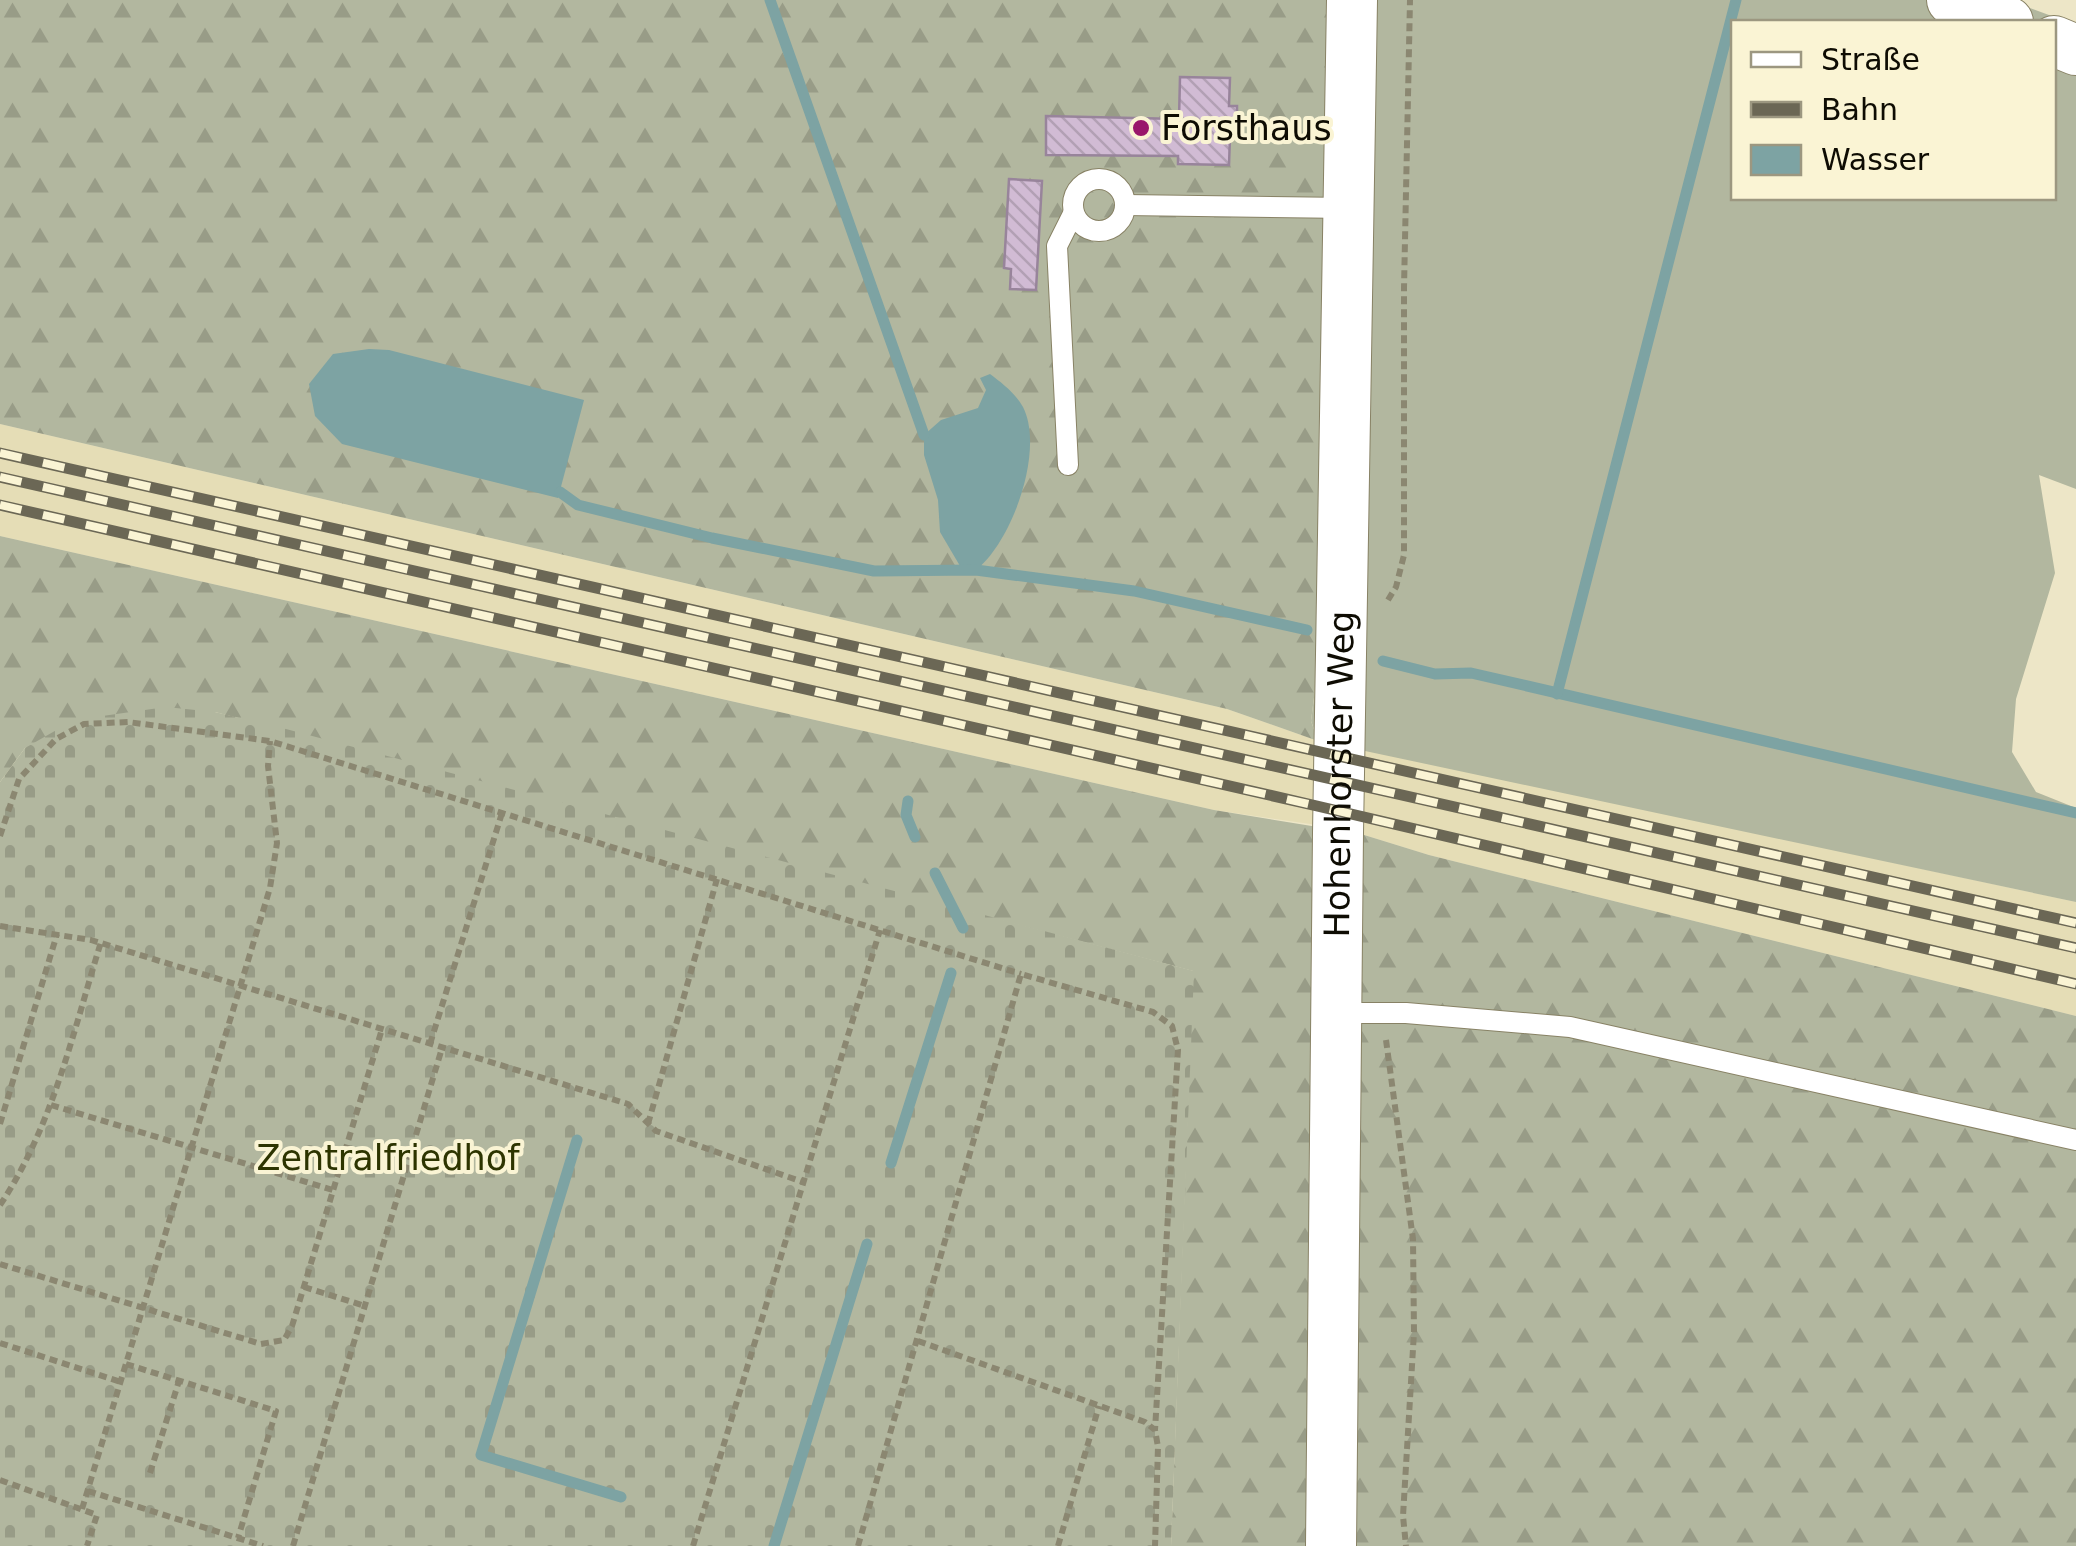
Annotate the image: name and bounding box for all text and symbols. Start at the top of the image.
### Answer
legend [1731,20,2056,200]
text: Straße [1821,42,1920,77]
text: Bahn [1821,92,1898,127]
place label: Forsthaus [1161,108,1332,148]
marker: Forsthaus [1130,117,1152,139]
text: Wasser [1821,142,1930,177]
street label: Hohenhorster Weg [1317,610,1362,938]
park label: Zentralfriedhof [256,1138,520,1178]

